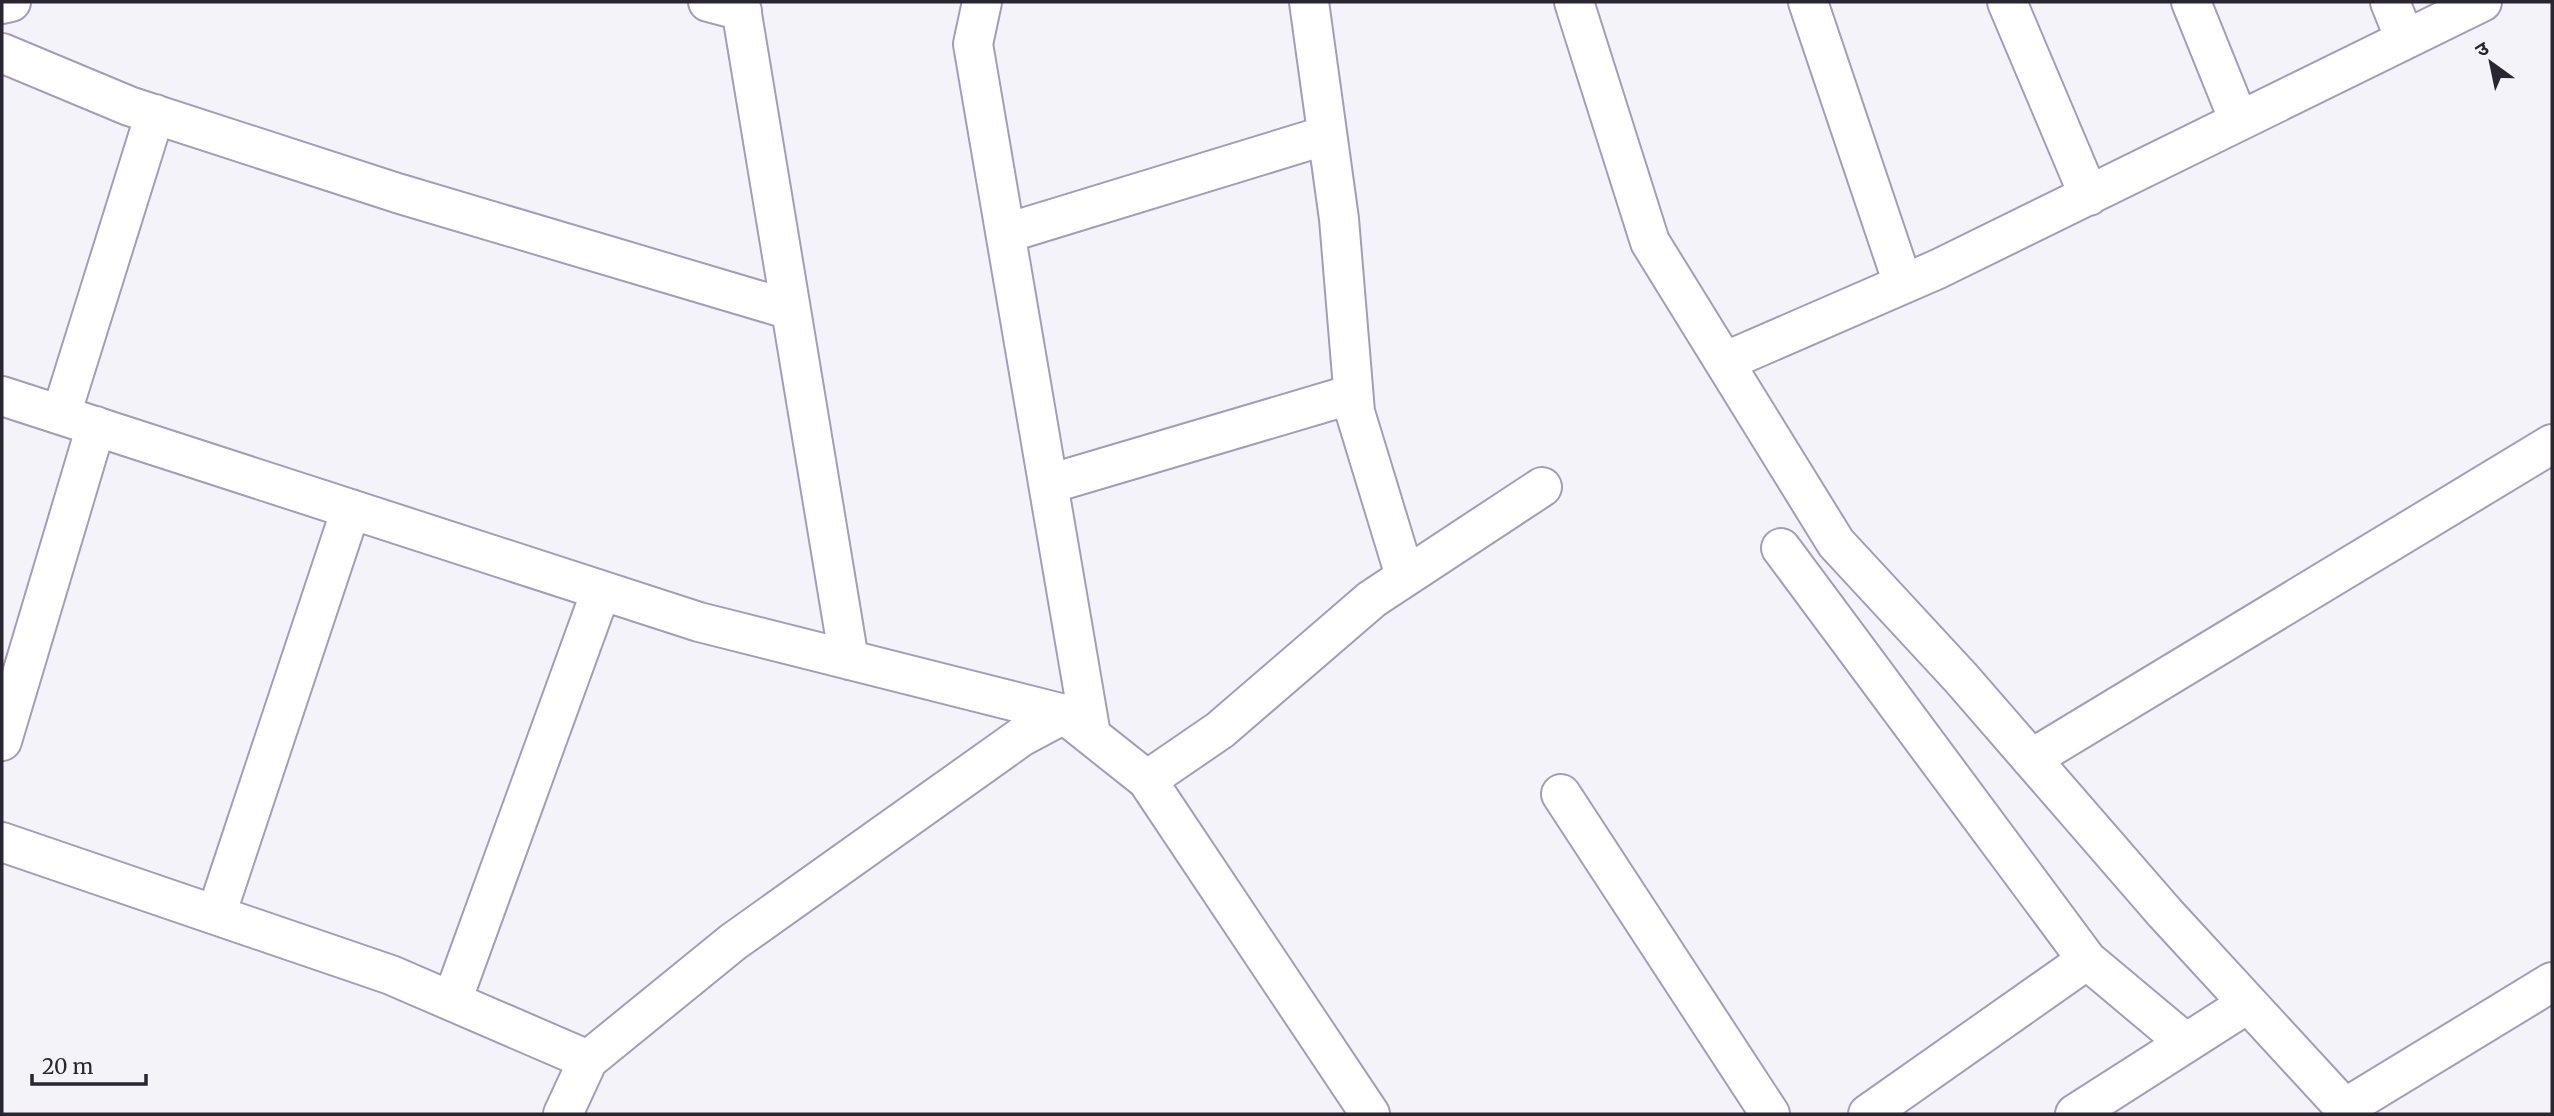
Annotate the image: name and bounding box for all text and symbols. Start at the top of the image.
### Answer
north arrow [2456,28,2526,98]
text: उ [2471,35,2494,62]
scale bar [32,1042,145,1086]
text: 20 m [42,1053,94,1080]

